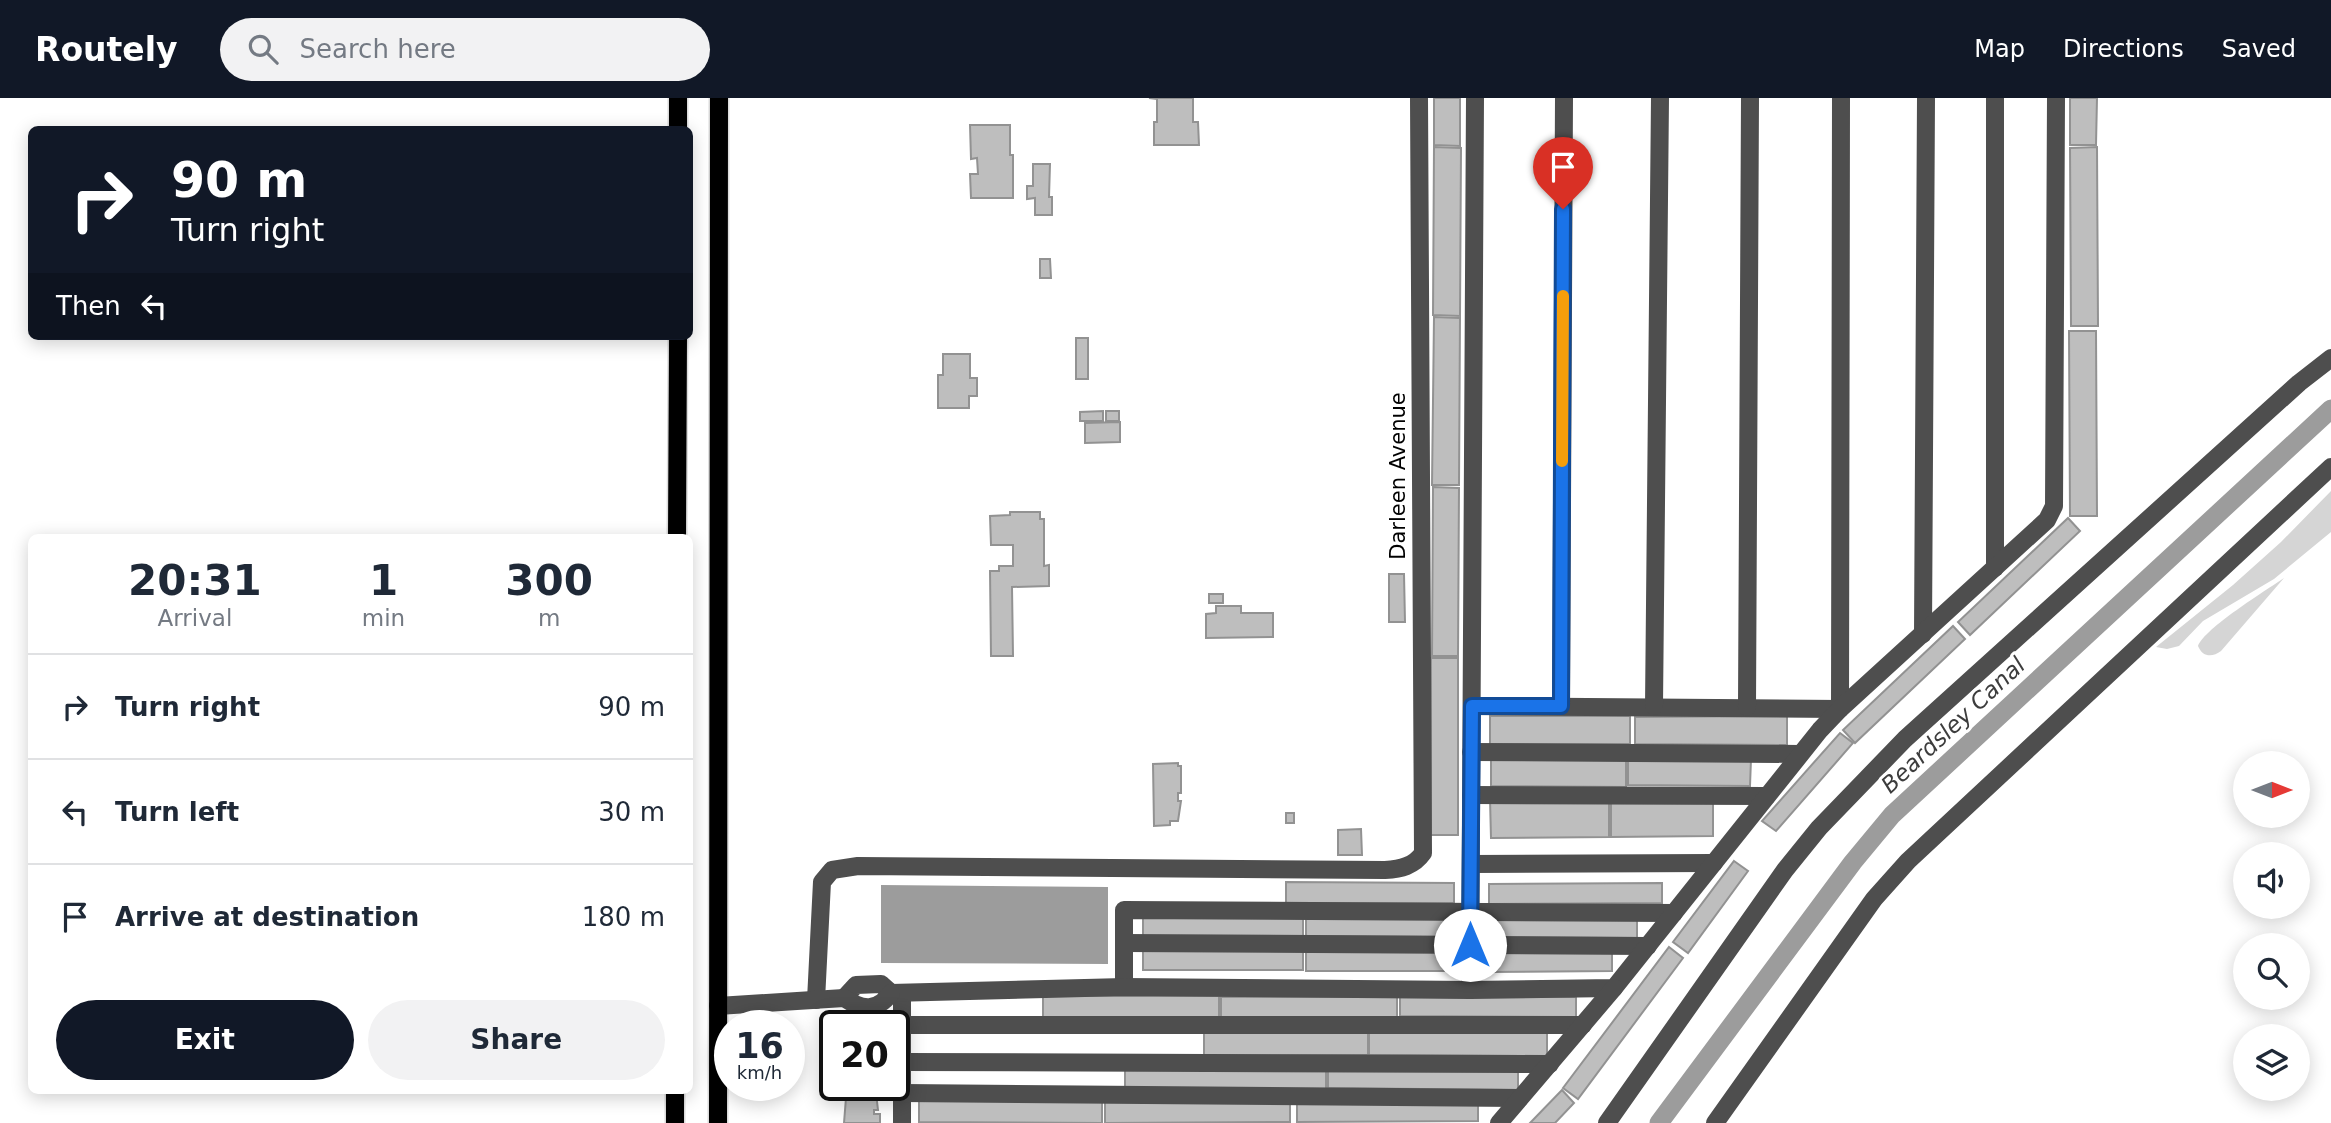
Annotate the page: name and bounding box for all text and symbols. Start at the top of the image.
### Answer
search box [220,18,710,81]
text: Routely [35,30,178,69]
icon: search [244,30,282,68]
text: Search here [300,34,456,64]
text: Map [1974,35,2025,63]
text: Directions [2063,35,2184,63]
text: Saved [2222,35,2296,63]
pin [1533,137,1593,209]
icon: arrive [1544,148,1582,186]
text: 90 m [171,152,307,209]
icon: right [56,154,147,245]
text: Turn right [171,211,324,249]
icon: left [135,287,173,325]
text: Then [56,291,121,321]
street label: Darleen Avenue [1386,392,1410,560]
text: 20:31 [128,556,262,605]
text: 1 [369,556,398,605]
text: 300 [505,556,593,605]
text: Arrival [158,605,232,631]
text: min [362,605,405,631]
text: m [538,605,560,631]
water label: Beardsley Canal [1876,651,2031,798]
icon: right [56,688,94,726]
text: Turn right [115,692,260,722]
text: 90 m [598,692,665,722]
north arrow [2233,751,2310,828]
map controls [2233,751,2310,1101]
icon: left [56,793,94,831]
text: Turn left [115,797,239,827]
text: 30 m [598,797,665,827]
button: sound [2233,842,2310,919]
icon: arrive [56,898,94,936]
text: Arrive at destination [115,902,419,932]
text: 180 m [582,902,665,932]
position arrow [1433,908,1507,982]
button: search [2233,933,2310,1010]
button: Exit [56,1000,354,1080]
button: Share [368,1000,665,1080]
speed limit sign: 20 [819,1010,910,1101]
button: layers [2233,1024,2310,1101]
text: 16 [735,1026,784,1066]
text: km/h [737,1062,782,1083]

